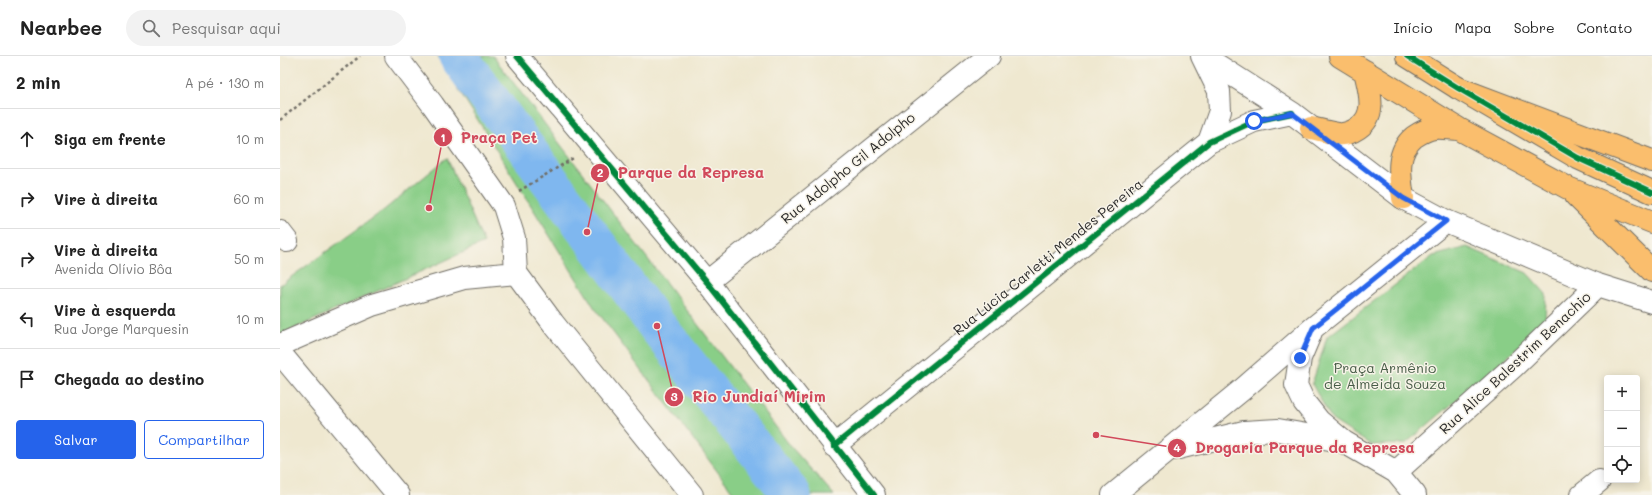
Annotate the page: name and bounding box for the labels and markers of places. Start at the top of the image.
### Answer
callout: Praça Pet [433,124,545,151]
callout: Parque da Represa [590,159,772,186]
callout: Rio Jundiaí Mirim [664,384,833,411]
callout: Drogaria Parque da Represa [1167,434,1423,461]

